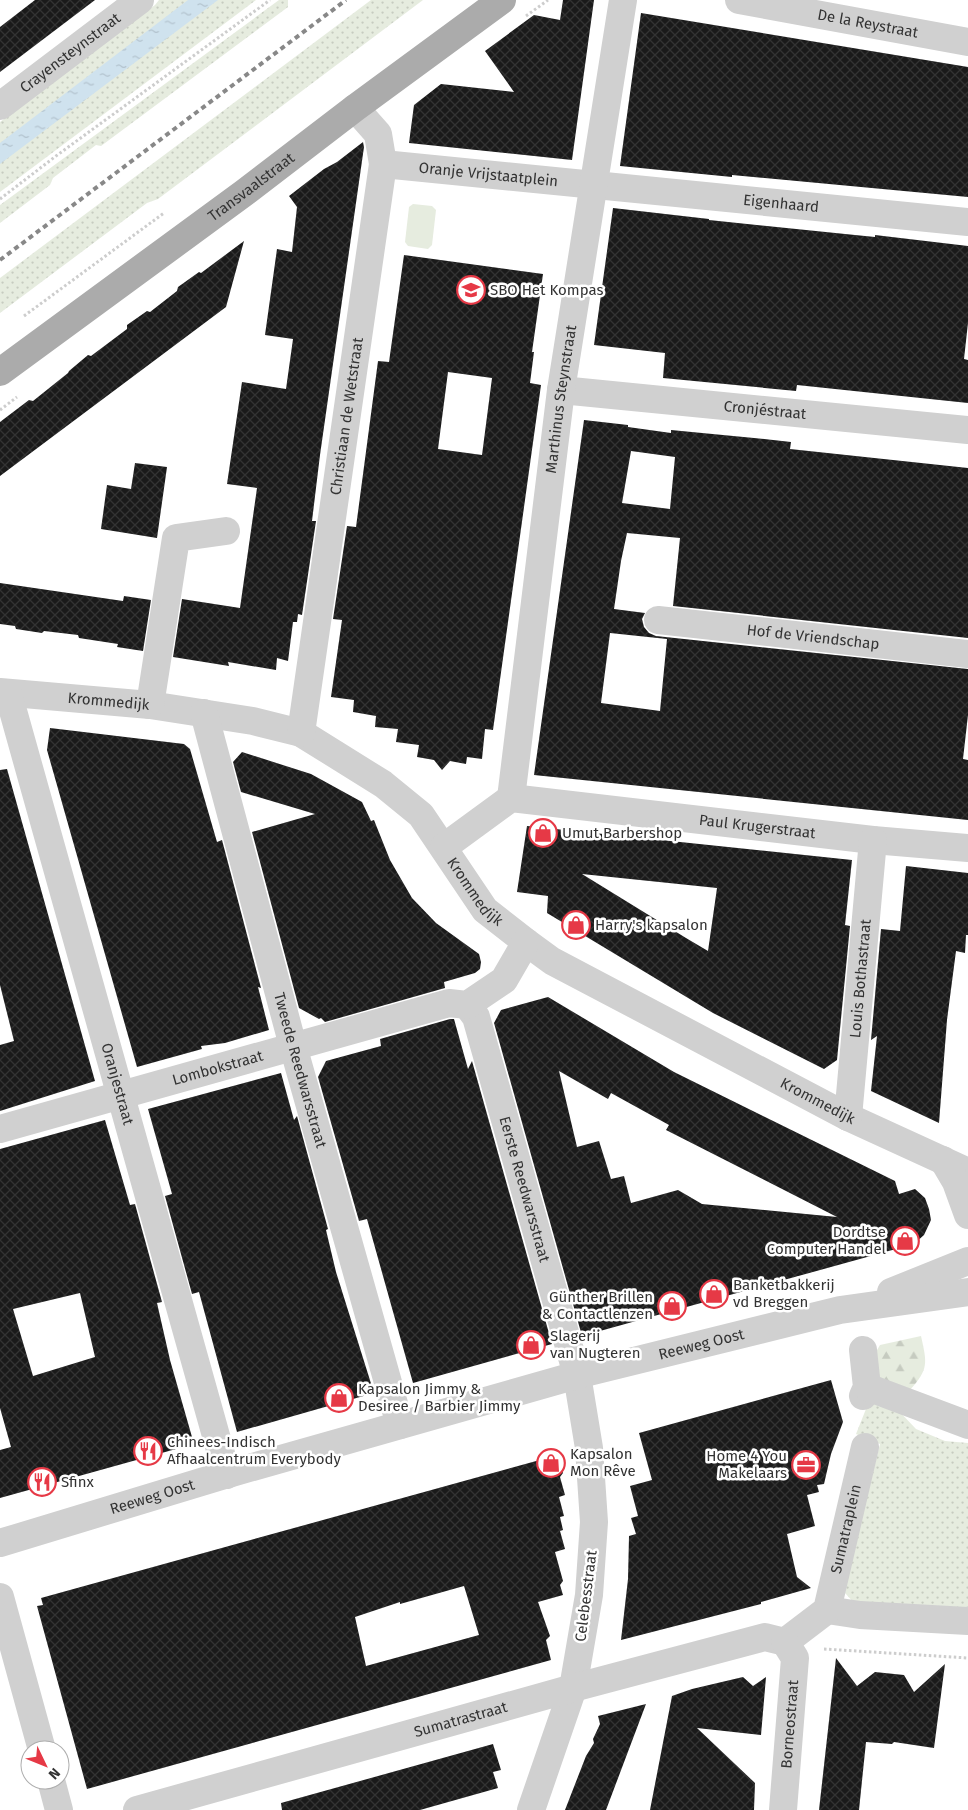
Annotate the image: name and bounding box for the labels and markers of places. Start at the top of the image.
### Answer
school or university icon: SBO Het Kompas [456,275,486,305]
place label: SBO Het Kompas [490,281,603,299]
shop icon: Umut Barbershop [528,818,558,848]
place label: Umut Barbershop [562,824,682,842]
shop icon: Harry's kapsalon [561,910,591,940]
place label: Harry's kapsalon [595,916,708,934]
place label: Dordtse Computer Handel [767,1223,887,1258]
shop icon: Dordtse Computer Handel [890,1226,920,1256]
place label: Banketbakkerij vd Breggen [733,1276,835,1311]
shop icon: Banketbakkerij vd Breggen [699,1279,729,1309]
place label: Günther Brillen & Contactlenzen [542,1288,653,1323]
shop icon: Günther Brillen & Contactlenzen [657,1291,687,1321]
place label: Slagerij van Nugteren [550,1327,641,1362]
shop icon: Slagerij van Nugteren [516,1330,546,1360]
place label: Kapsalon Jimmy & Desiree / Barbier Jimmy [358,1380,521,1415]
shop icon: Kapsalon Jimmy & Desiree / Barbier Jimmy [324,1383,354,1413]
place label: Chinees-Indisch Afhaalcentrum Everybody [167,1433,341,1468]
restaurant icon: Chinees-Indisch Afhaalcentrum Everybody [133,1436,163,1466]
place label: Kapsalon Mon Rêve [570,1445,636,1480]
place label: Home 4 You Makelaars [706,1447,787,1482]
shop icon: Kapsalon Mon Rêve [536,1448,566,1478]
office icon: Home 4 You Makelaars [791,1450,821,1480]
restaurant icon: Sfinx [27,1467,57,1497]
place label: Sfinx [61,1473,94,1491]

